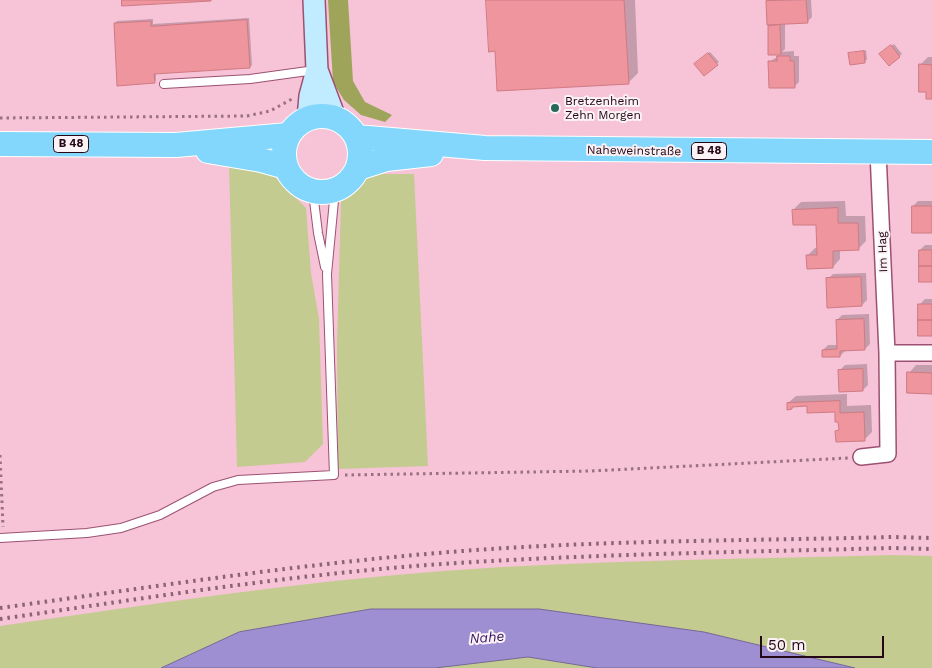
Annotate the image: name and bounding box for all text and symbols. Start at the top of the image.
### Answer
place label: Bretzenheim Zehn Morgen [565,94,641,122]
marker: Bretzenheim Zehn Morgen [549,102,561,114]
road number: B 48 [54,136,88,152]
road number: B 48 [692,142,726,160]
street label: Naheweinstraße [587,143,681,159]
street label: Im Hag [875,231,891,273]
scale bar [762,626,886,658]
water label: Nahe [469,628,505,648]
text: 50 m [768,636,805,654]

